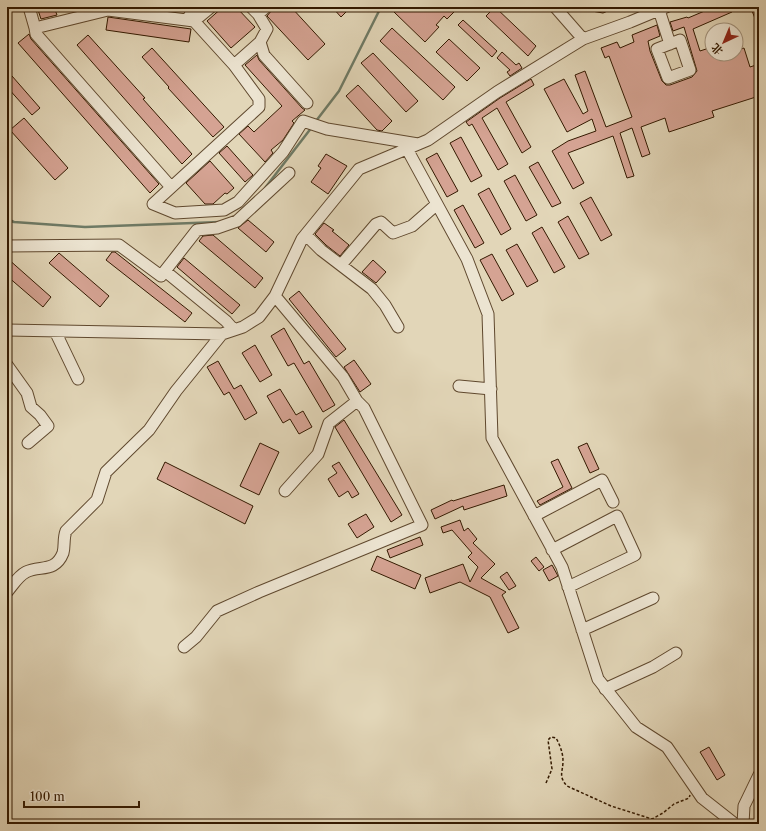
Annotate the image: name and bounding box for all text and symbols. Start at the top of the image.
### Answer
north arrow [704,22,744,62]
text: 北 [708,40,726,58]
scale bar [24,783,139,809]
text: 100 m [30,789,65,804]

